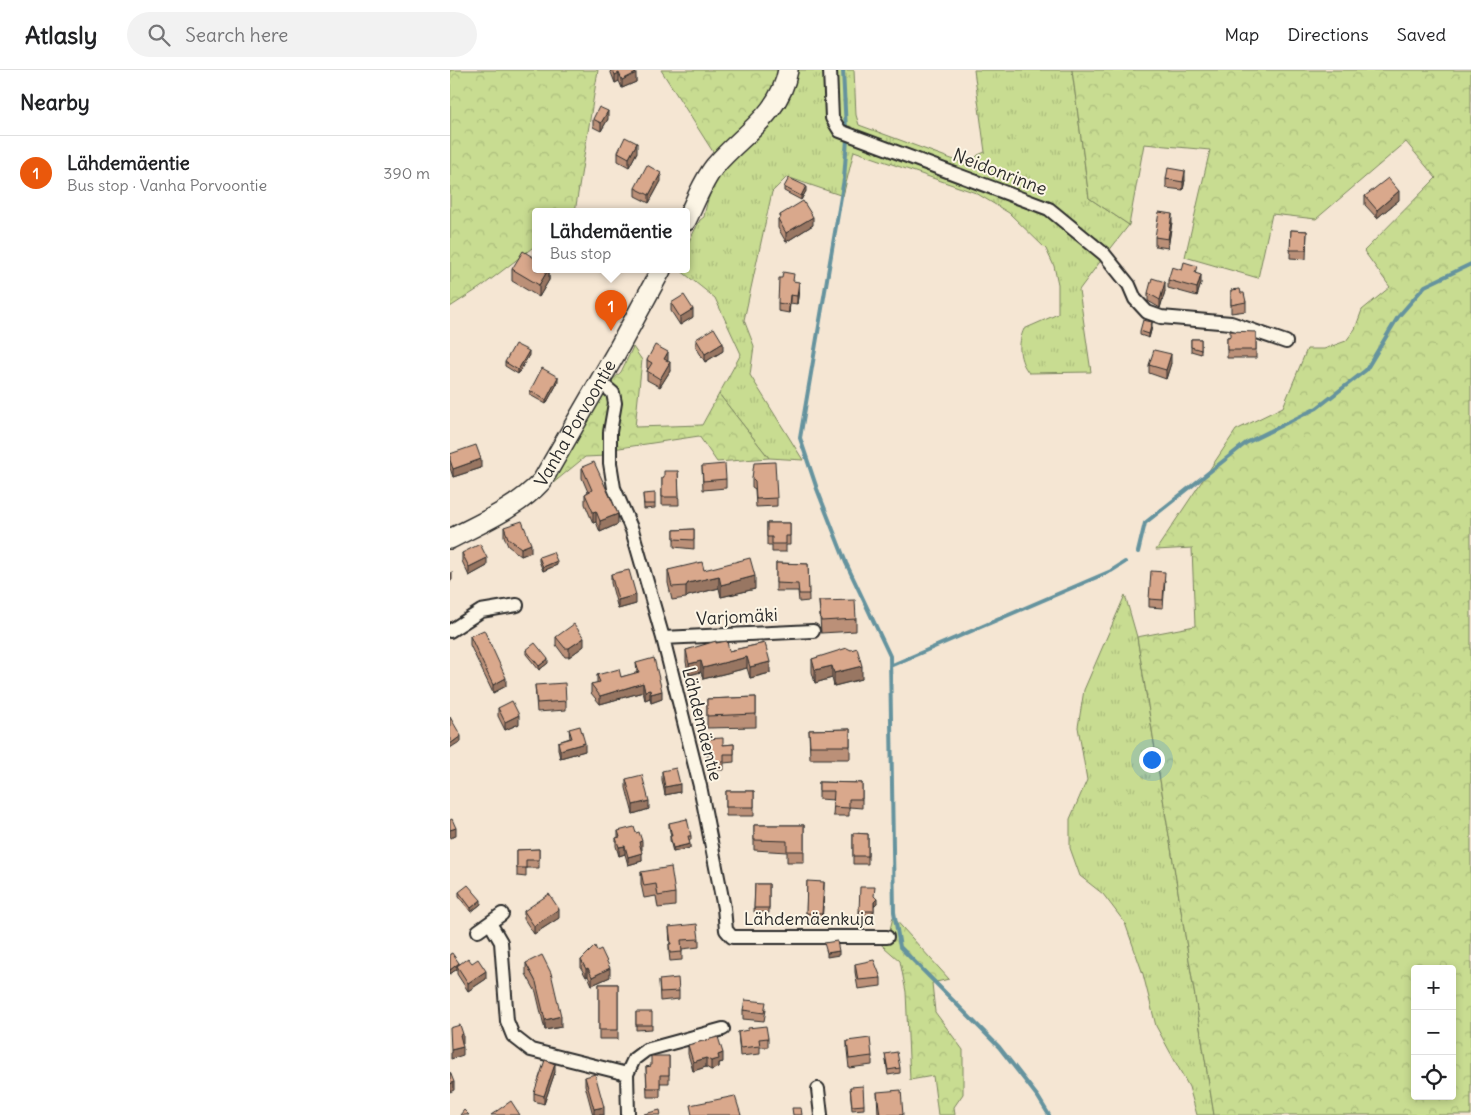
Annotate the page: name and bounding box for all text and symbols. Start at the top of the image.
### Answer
search box [127,12,477,57]
text: Atlasly [25,20,97,50]
icon: search [145,21,173,49]
text: Search here [185,23,288,47]
text: Map [1224,23,1259,46]
text: Directions [1287,23,1369,46]
text: Saved [1397,23,1446,46]
text: Nearby [20,89,90,116]
street label: Neidonrinne [950,143,1051,200]
text: Lähdemäentie [67,151,190,175]
text: 1 [33,163,39,183]
text: 390 m [383,163,430,183]
text: Bus stop · Vanha Porvoontie [67,175,267,195]
popup [532,208,690,273]
text: Lähdemäentie [550,219,672,243]
text: Bus stop [550,243,611,263]
pin: 1 [595,290,627,331]
street label: Vanha Porvoontie [529,355,621,491]
street label: Varjomäki [696,603,778,630]
street label: Lähdemäentie [677,665,728,783]
your location [1139,747,1165,773]
street label: Lähdemäenkuja [744,907,874,930]
map controls [1411,965,1456,1100]
button: + [1411,965,1456,1010]
button: − [1411,1010,1456,1055]
button: locate [1411,1055,1456,1100]

